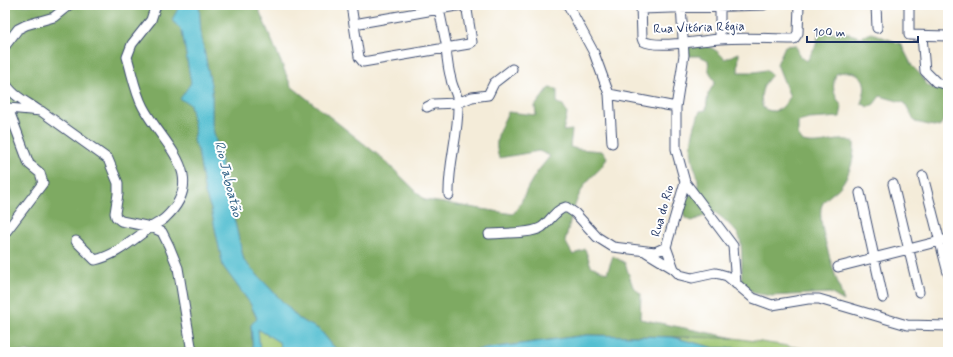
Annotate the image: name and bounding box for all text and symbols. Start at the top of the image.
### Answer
street label: Rua Vitória Régia [653,18,745,38]
scale bar [807,18,918,44]
text: 100 m [813,25,845,41]
water label: Rio Jaboatão [210,139,246,220]
street label: Rua do Rio [647,183,679,239]

